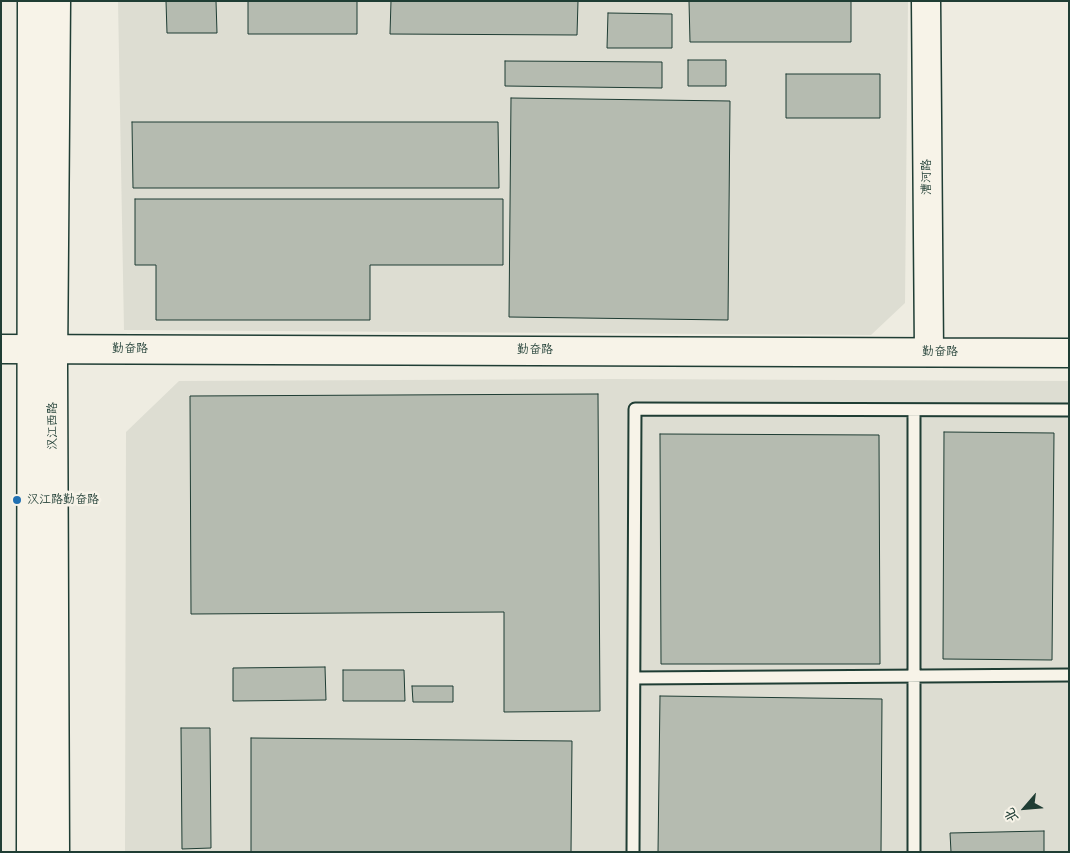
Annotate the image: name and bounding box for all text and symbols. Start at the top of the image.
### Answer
street label: 漕河路 [920,159,934,195]
street label: 勤奋路 [112,342,148,356]
street label: 勤奋路 [517,343,553,357]
street label: 勤奋路 [922,345,958,359]
street label: 汉江西路 [46,402,60,450]
place label: 汉江路勤奋路 [27,493,99,507]
marker: 汉江路勤奋路 [11,494,23,506]
north arrow [1000,783,1050,833]
text: 北 [1000,805,1022,825]

